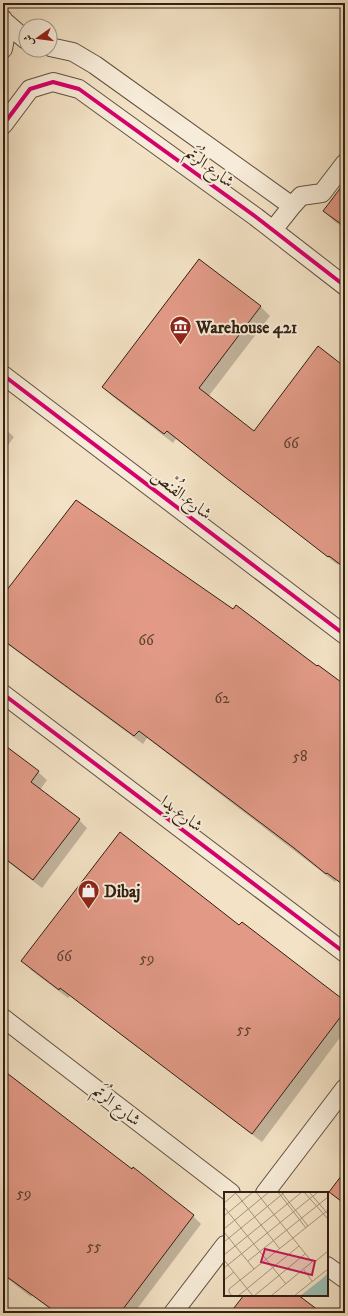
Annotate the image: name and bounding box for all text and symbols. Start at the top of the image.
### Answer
north arrow [18,18,58,58]
text: ش [21,33,37,47]
street label: شارع الرُتَم [179,139,241,195]
museum icon: Warehouse 421 [168,314,194,347]
place label: Warehouse 421 [195,317,297,339]
house number: 66 [283,434,300,453]
street label: شارع الفُنْص [145,462,219,526]
house number: 66 [138,631,155,650]
house number: 62 [214,689,230,708]
house number: 58 [293,747,307,766]
street label: شارع يِدا [154,791,207,839]
shop icon: Dibaj [76,878,102,911]
place label: Dibaj [104,881,140,903]
house number: 66 [56,947,73,966]
house number: 59 [140,949,154,968]
house number: 55 [237,1020,252,1039]
street label: شارع الرُتَم [86,1077,148,1134]
house number: 59 [17,1184,31,1203]
inset map [224,1192,328,1296]
house number: 55 [87,1237,102,1256]

